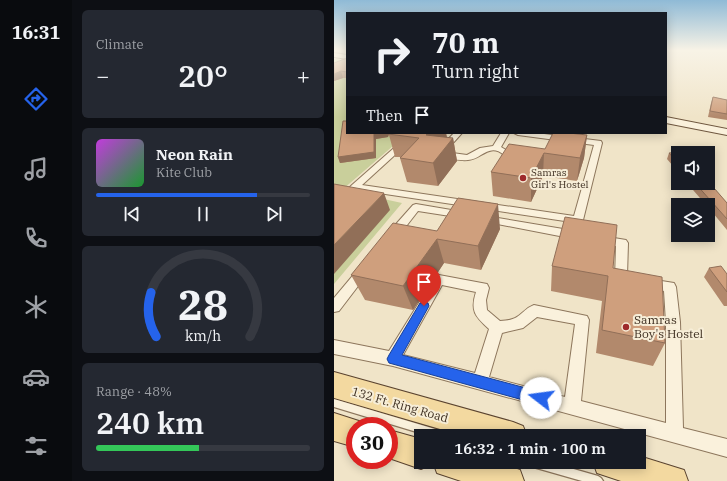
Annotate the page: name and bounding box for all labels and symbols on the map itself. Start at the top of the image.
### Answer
place label: Samras Girl's Hostel [531,166,589,191]
marker: Samras Girl's Hostel [518,173,528,183]
pin [407,265,441,306]
place label: Samras Boy's Hostel [634,312,704,341]
marker: Samras Boy's Hostel [621,322,631,332]
position arrow [520,377,562,419]
street label: 132 Ft. Ring Road [350,384,450,425]
speed limit sign: 30 [346,417,398,469]

